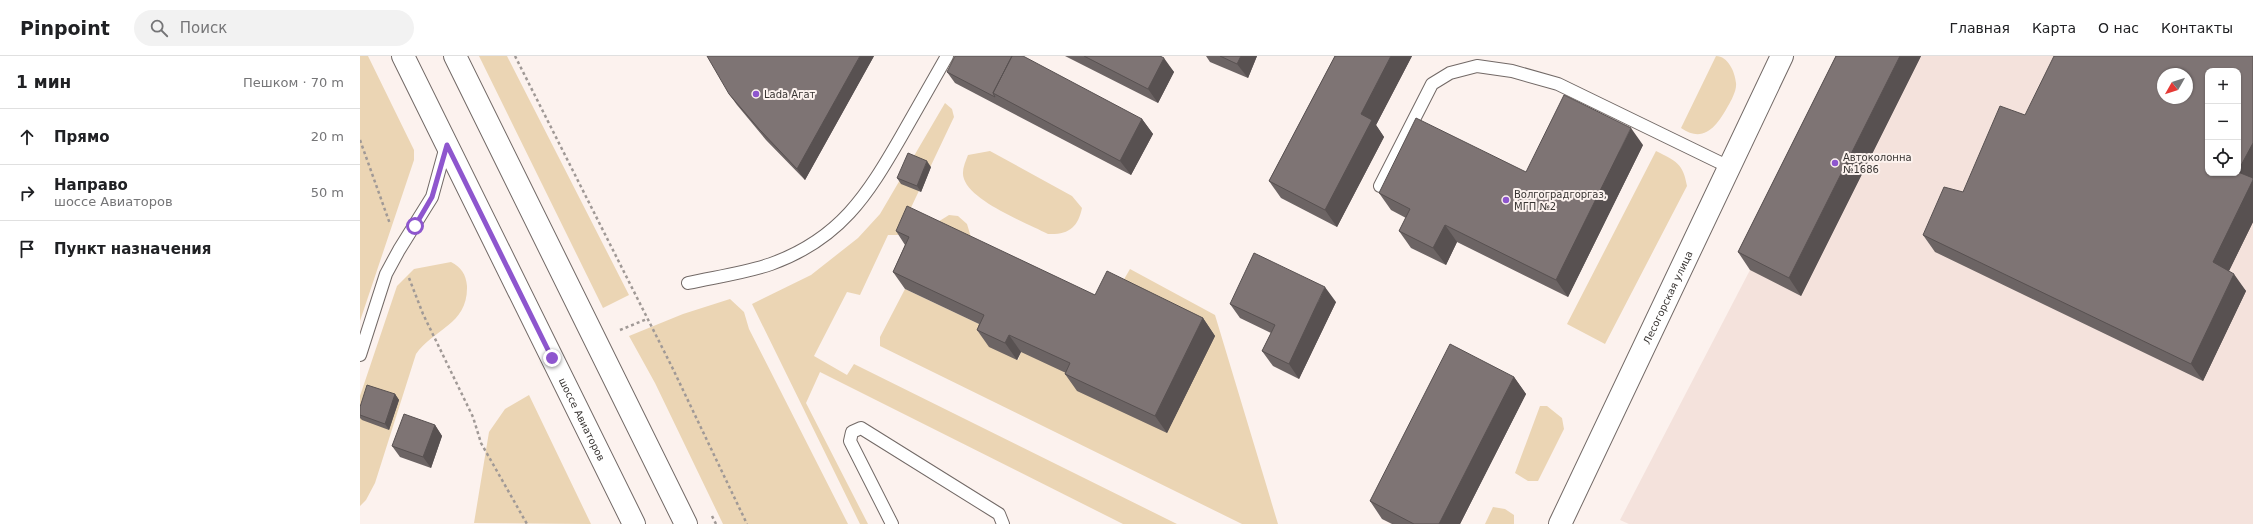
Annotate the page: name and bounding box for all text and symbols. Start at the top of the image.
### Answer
search box [134,10,414,46]
text: Pinpoint [20,17,110,39]
icon: search [148,17,170,39]
text: Поиск [180,19,227,37]
text: Главная [1949,20,2010,36]
text: Карта [2032,20,2076,36]
text: О нас [2098,20,2139,36]
text: Контакты [2161,20,2233,36]
north arrow [2157,68,2193,104]
map controls [2205,68,2241,176]
button: + [2205,68,2241,104]
text: 1 мин [16,72,71,92]
text: Пешком · 70 m [243,75,344,90]
marker: Lada Агат [751,89,761,99]
place label: Lada Агат [764,89,816,100]
button: − [2205,104,2241,140]
icon: ahead [16,126,38,148]
text: Прямо [54,128,110,146]
text: 20 m [311,129,344,144]
button: locate [2205,140,2241,176]
place label: Автоколонна №1686 [1843,152,1912,175]
marker: Автоколонна №1686 [1830,158,1840,168]
text: Направо [54,176,128,194]
icon: right [16,182,38,204]
text: 50 m [311,185,344,200]
place label: Волгоградгоргаз, МГП №2 [1514,189,1607,212]
text: шоссе Авиаторов [54,194,173,209]
marker: Волгоградгоргаз, МГП №2 [1501,195,1511,205]
route start [406,217,424,235]
icon: arrive [16,238,38,260]
text: Пункт назначения [54,240,211,258]
street label: Лесогорская улица [1641,249,1695,346]
route end [543,349,561,367]
street label: шоссе Авиаторов [557,376,607,463]

